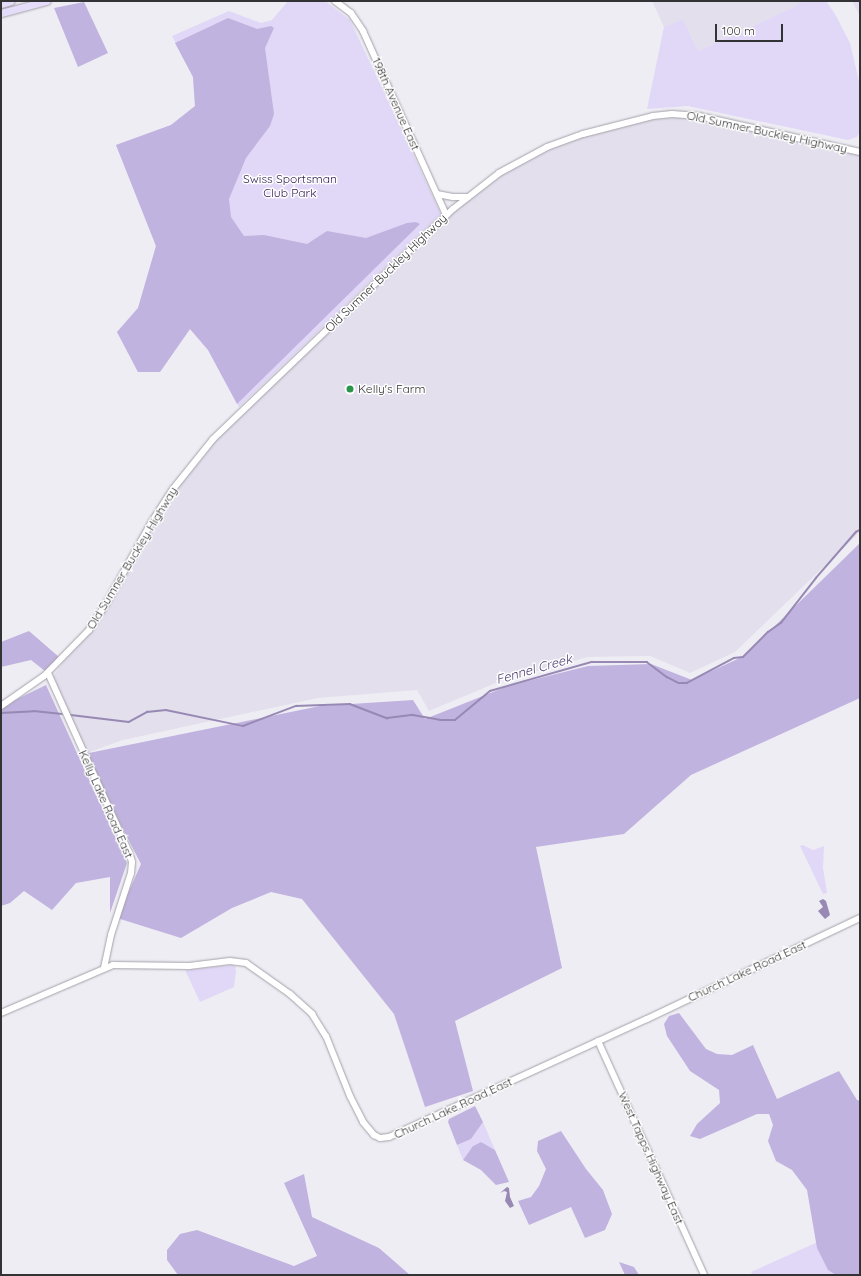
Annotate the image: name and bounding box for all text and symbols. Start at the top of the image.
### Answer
scale bar [717,16,785,42]
text: 100 m [722,23,755,38]
street label: 198th Avenue East [369,55,423,153]
street label: Old Sumner Buckley Highway [685,108,849,156]
park label: Swiss Sportsman Club Park [243,172,337,200]
street label: Old Sumner Buckley Highway [322,211,450,335]
place label: Kelly's Farm [358,382,425,396]
marker: Kelly's Farm [345,384,355,394]
street label: Old Sumner Buckley Highway [84,484,180,632]
water label: Fennel Creek [494,651,574,687]
street label: Kelly Lake Road East [76,748,136,860]
street label: Church Lake Road East [686,937,808,1005]
street label: Church Lake Road East [392,1074,514,1142]
street label: West Tapps Highway East [615,1089,687,1227]

